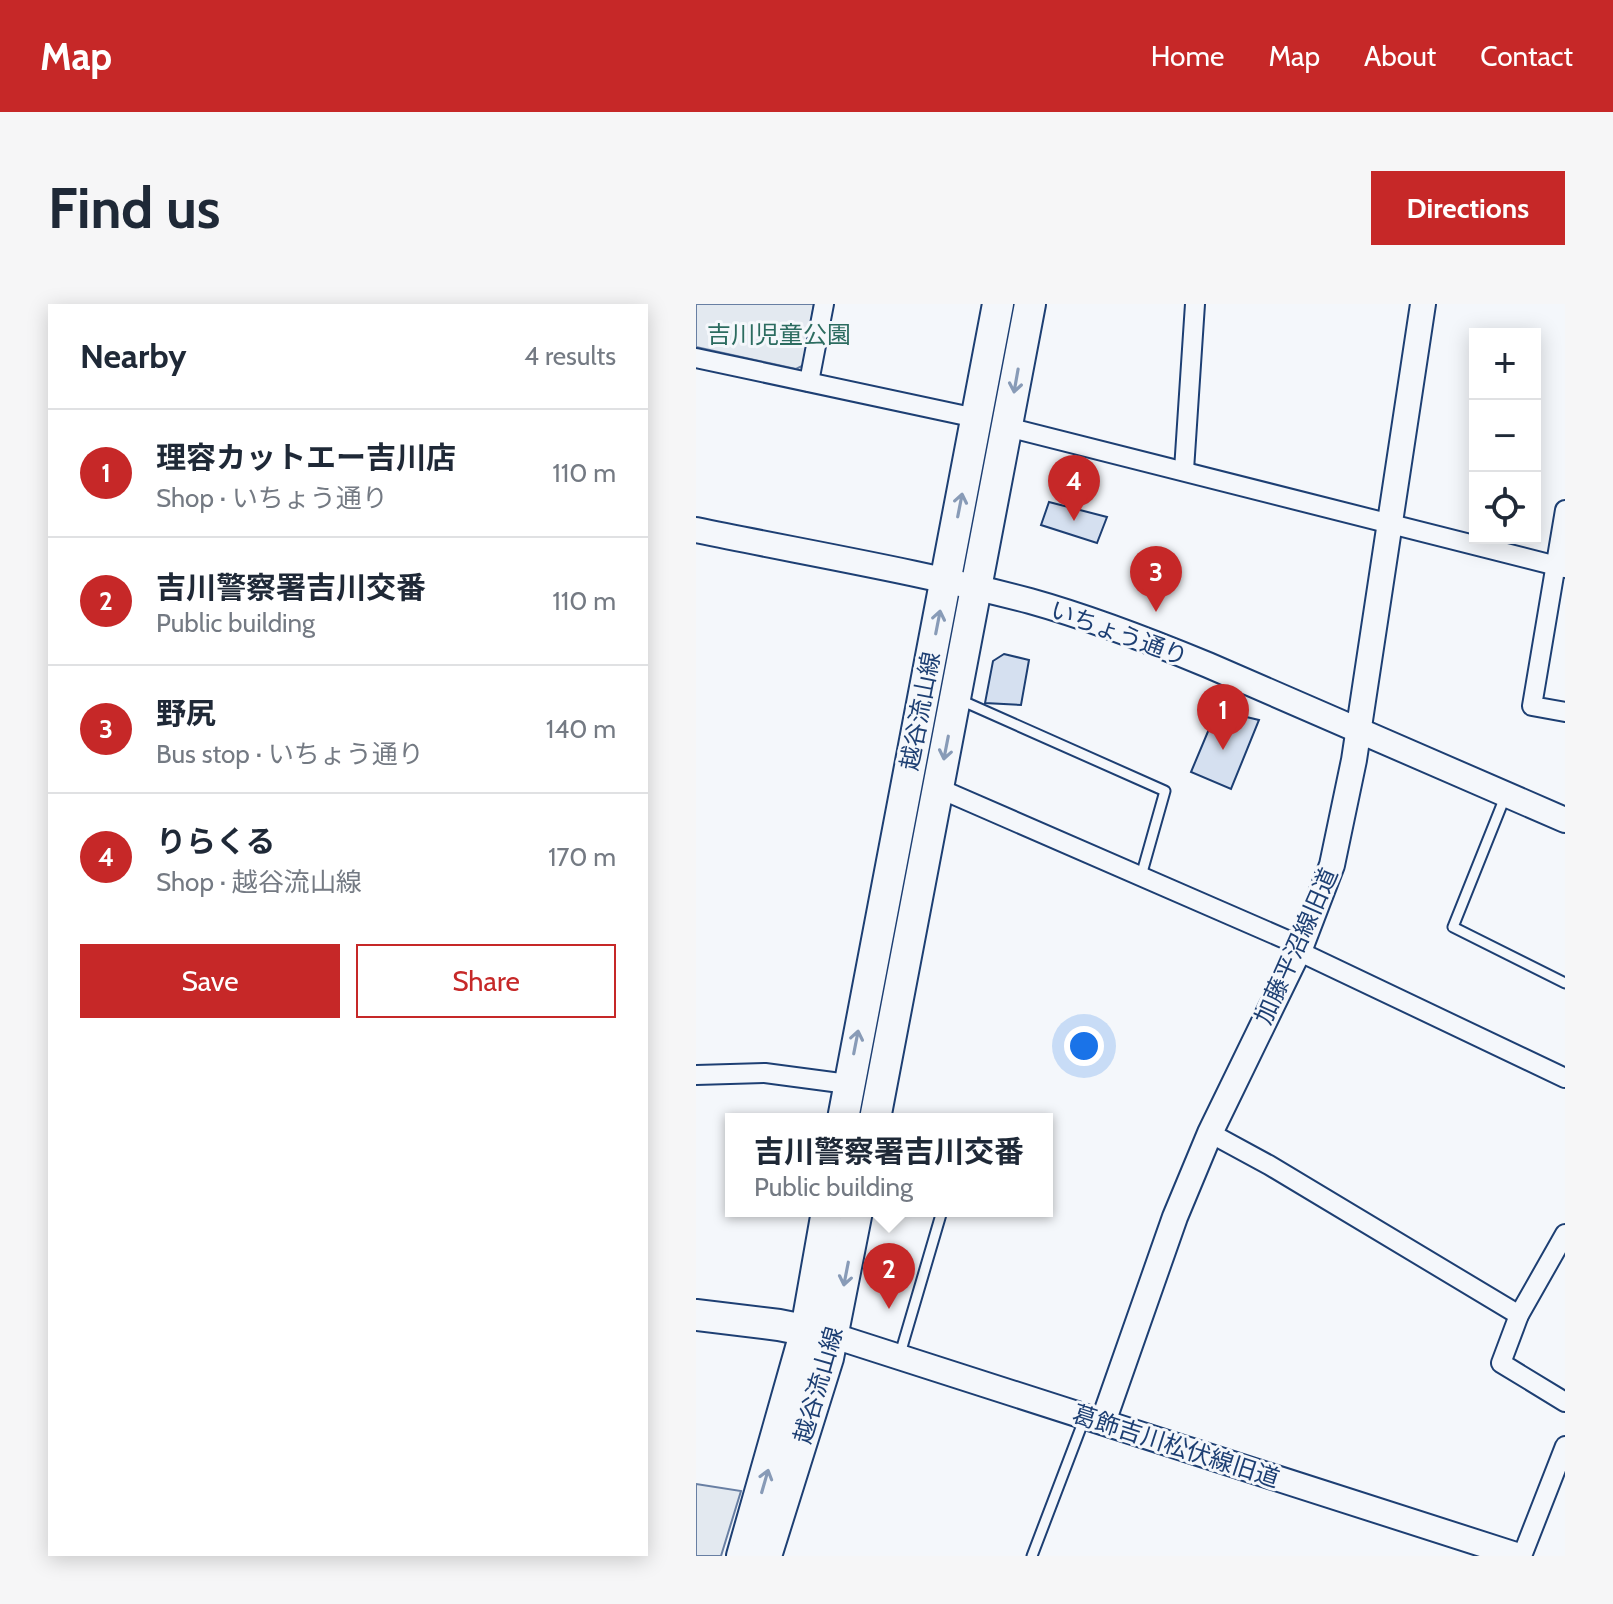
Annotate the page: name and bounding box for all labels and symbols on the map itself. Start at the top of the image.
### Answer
park label: 吉川児童公園 [707,320,851,349]
one-way arrow [1007,368,1022,393]
pin: 4 [1048,455,1100,521]
one-way arrow [953,493,968,518]
pin: 3 [1130,546,1182,612]
street label: いちょう通り [1046,595,1192,671]
one-way arrow [931,610,946,635]
street label: 越谷流山線 [894,649,946,773]
pin: 1 [1197,684,1249,750]
one-way arrow [937,735,952,760]
street label: 加藤平沼線旧道 [1249,863,1343,1029]
your location [1064,1026,1104,1066]
one-way arrow [850,1030,865,1055]
pin: 2 [863,1243,915,1309]
one-way arrow [837,1260,852,1286]
street label: 越谷流山線 [788,1323,848,1447]
street label: 葛飾吉川松伏線旧道 [1069,1399,1283,1493]
one-way arrow [758,1469,773,1495]

